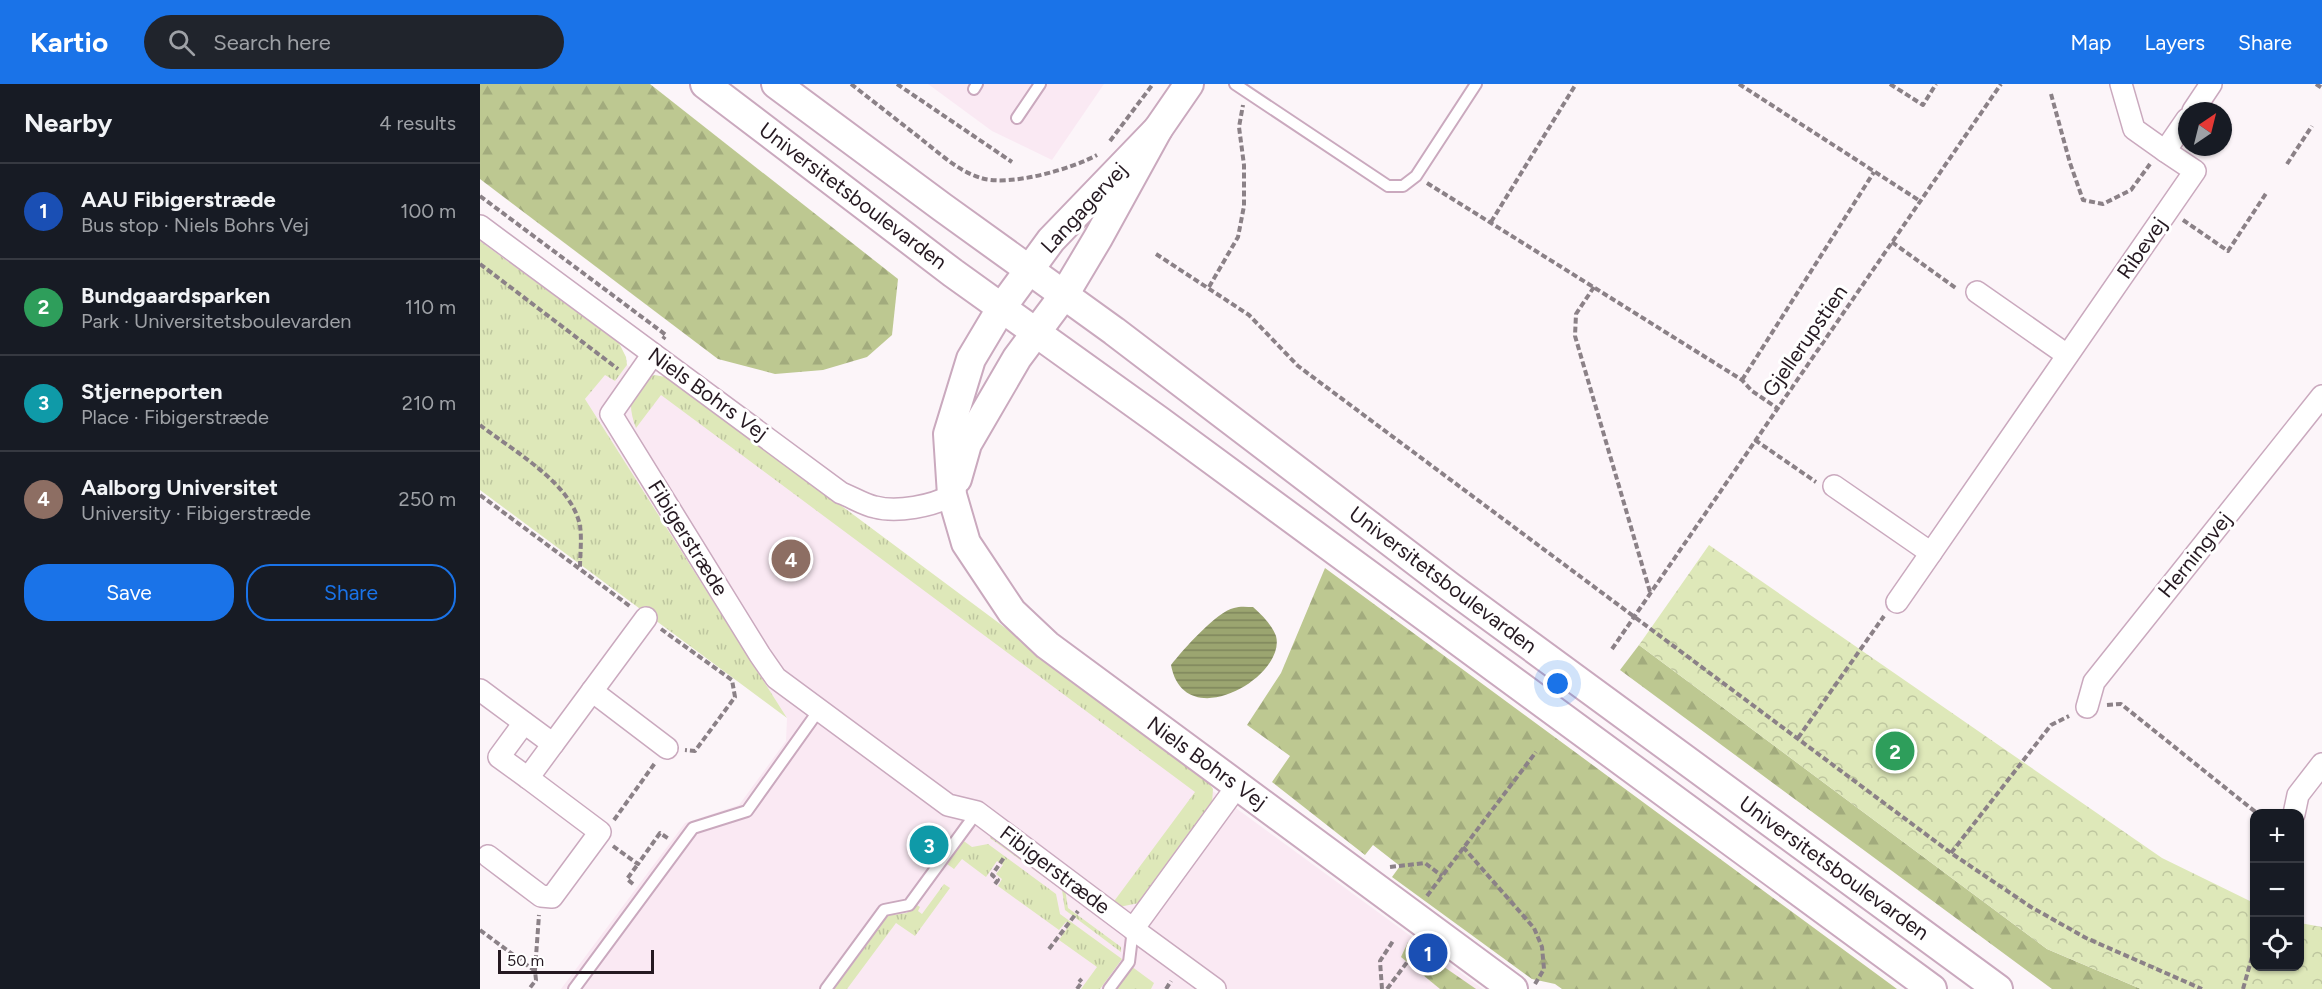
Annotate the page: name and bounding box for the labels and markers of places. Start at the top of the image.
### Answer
pin: 4 [772,536,810,582]
pin: 2 [1876,728,1914,774]
pin: 3 [910,822,948,867]
pin: 1 [1408,930,1448,976]

